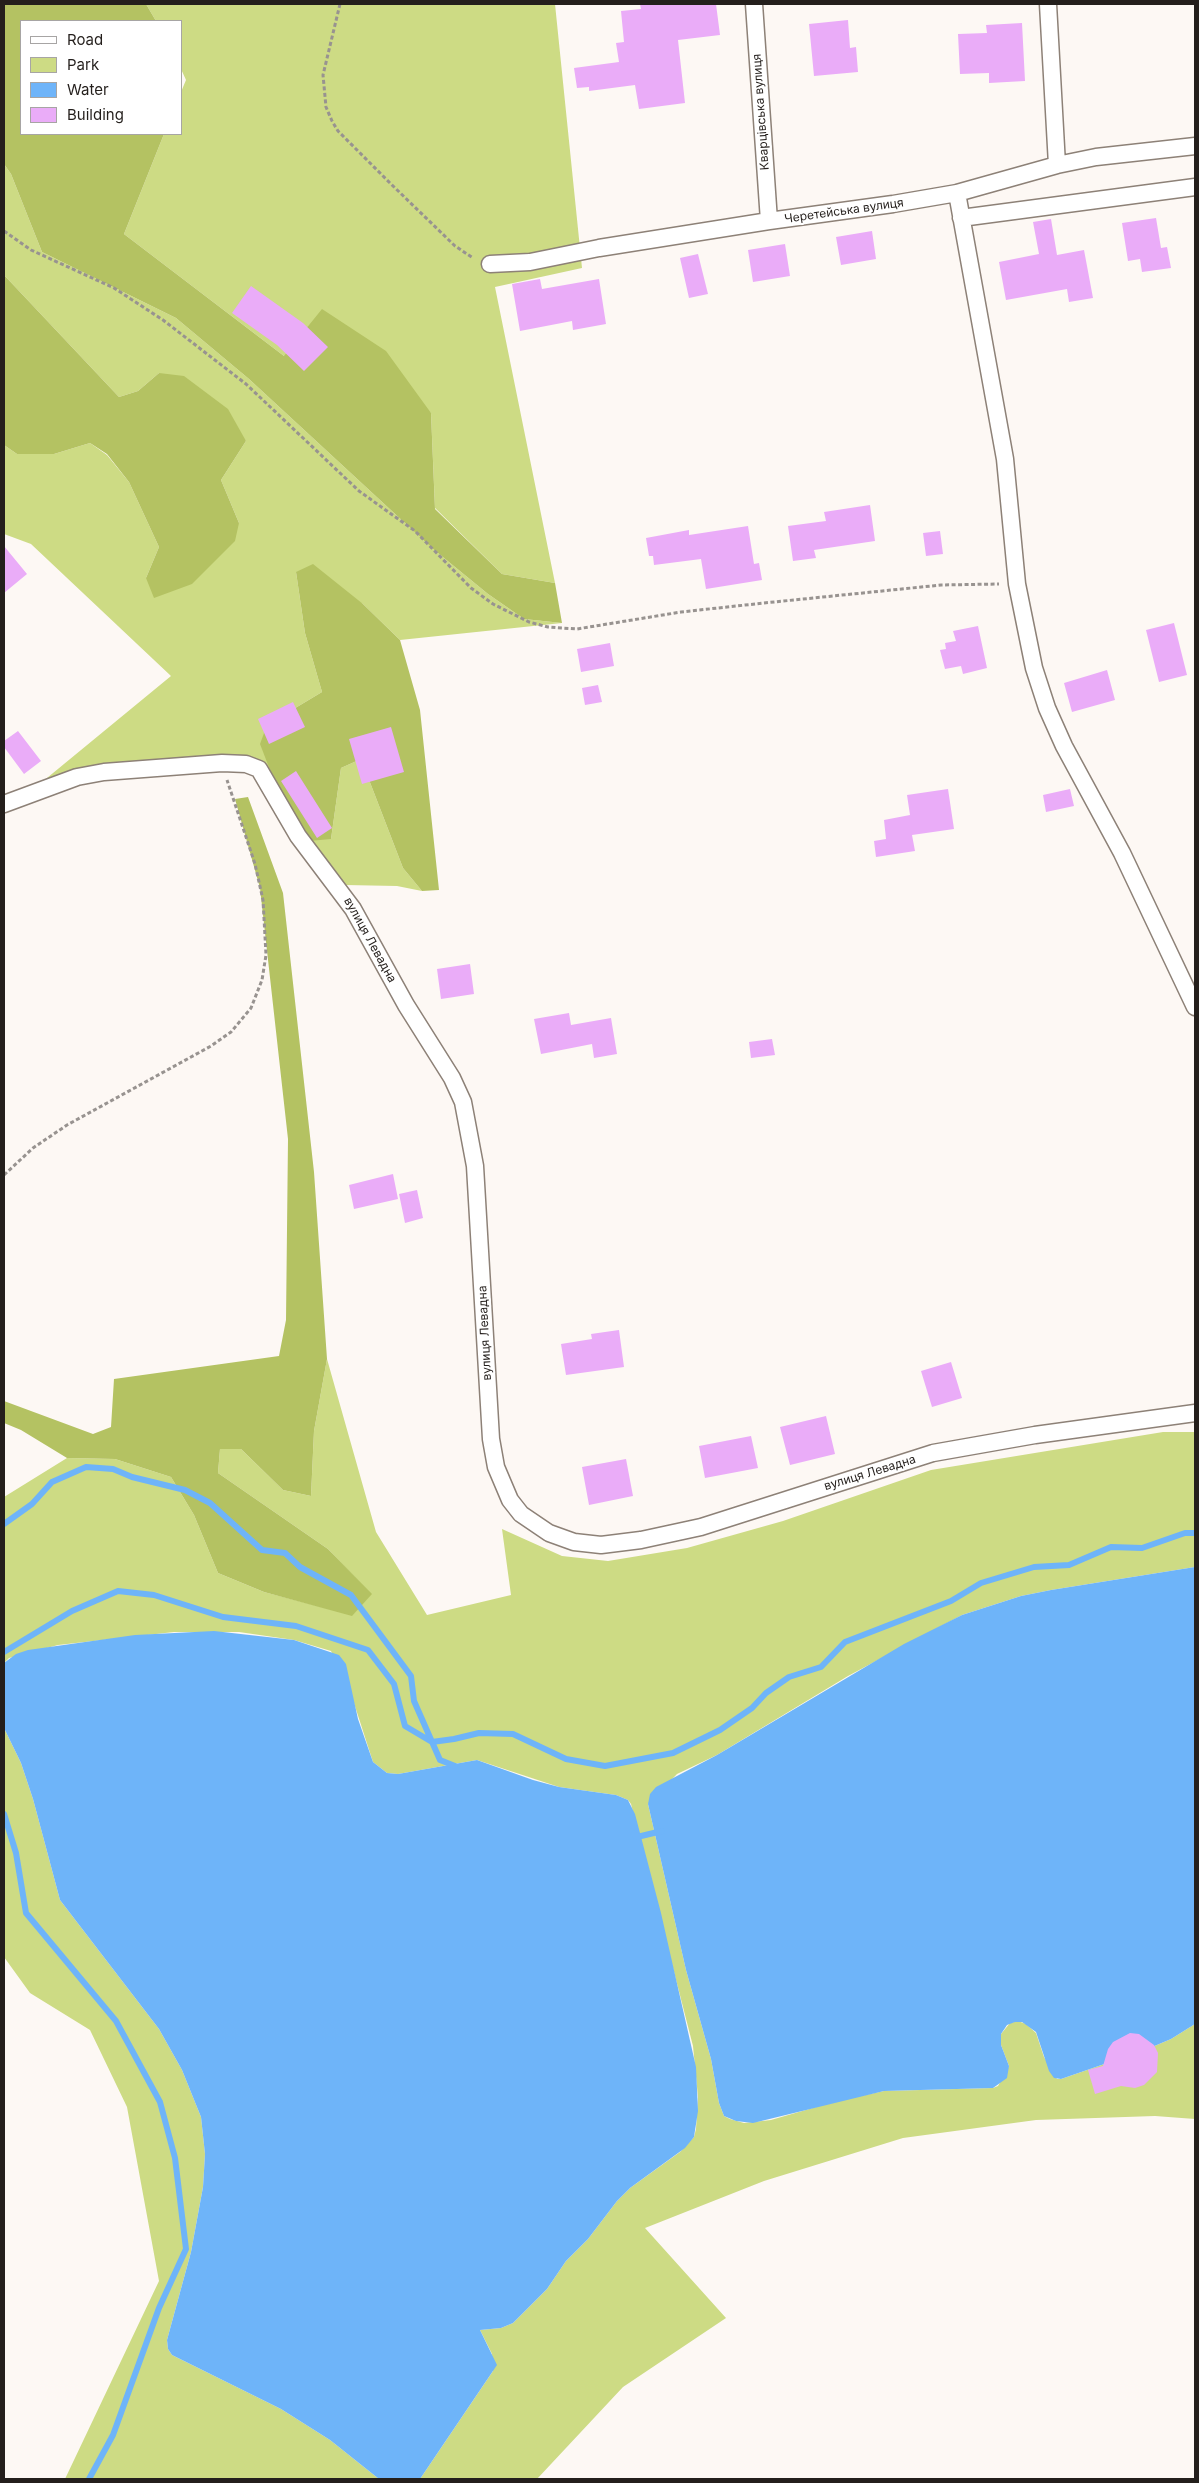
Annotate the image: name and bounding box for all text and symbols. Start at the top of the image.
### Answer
legend [20,20,182,135]
text: Road [67,30,103,49]
street label: Кварцівська вулиця [750,53,772,171]
text: Park [67,55,99,74]
text: Water [67,80,109,99]
text: Building [67,105,124,124]
street label: Черетейська вулиця [783,196,905,226]
street label: вулиця Левадна [341,895,399,985]
street label: вулиця Левадна [475,1285,495,1381]
street label: вулиця Левадна [822,1452,918,1494]

